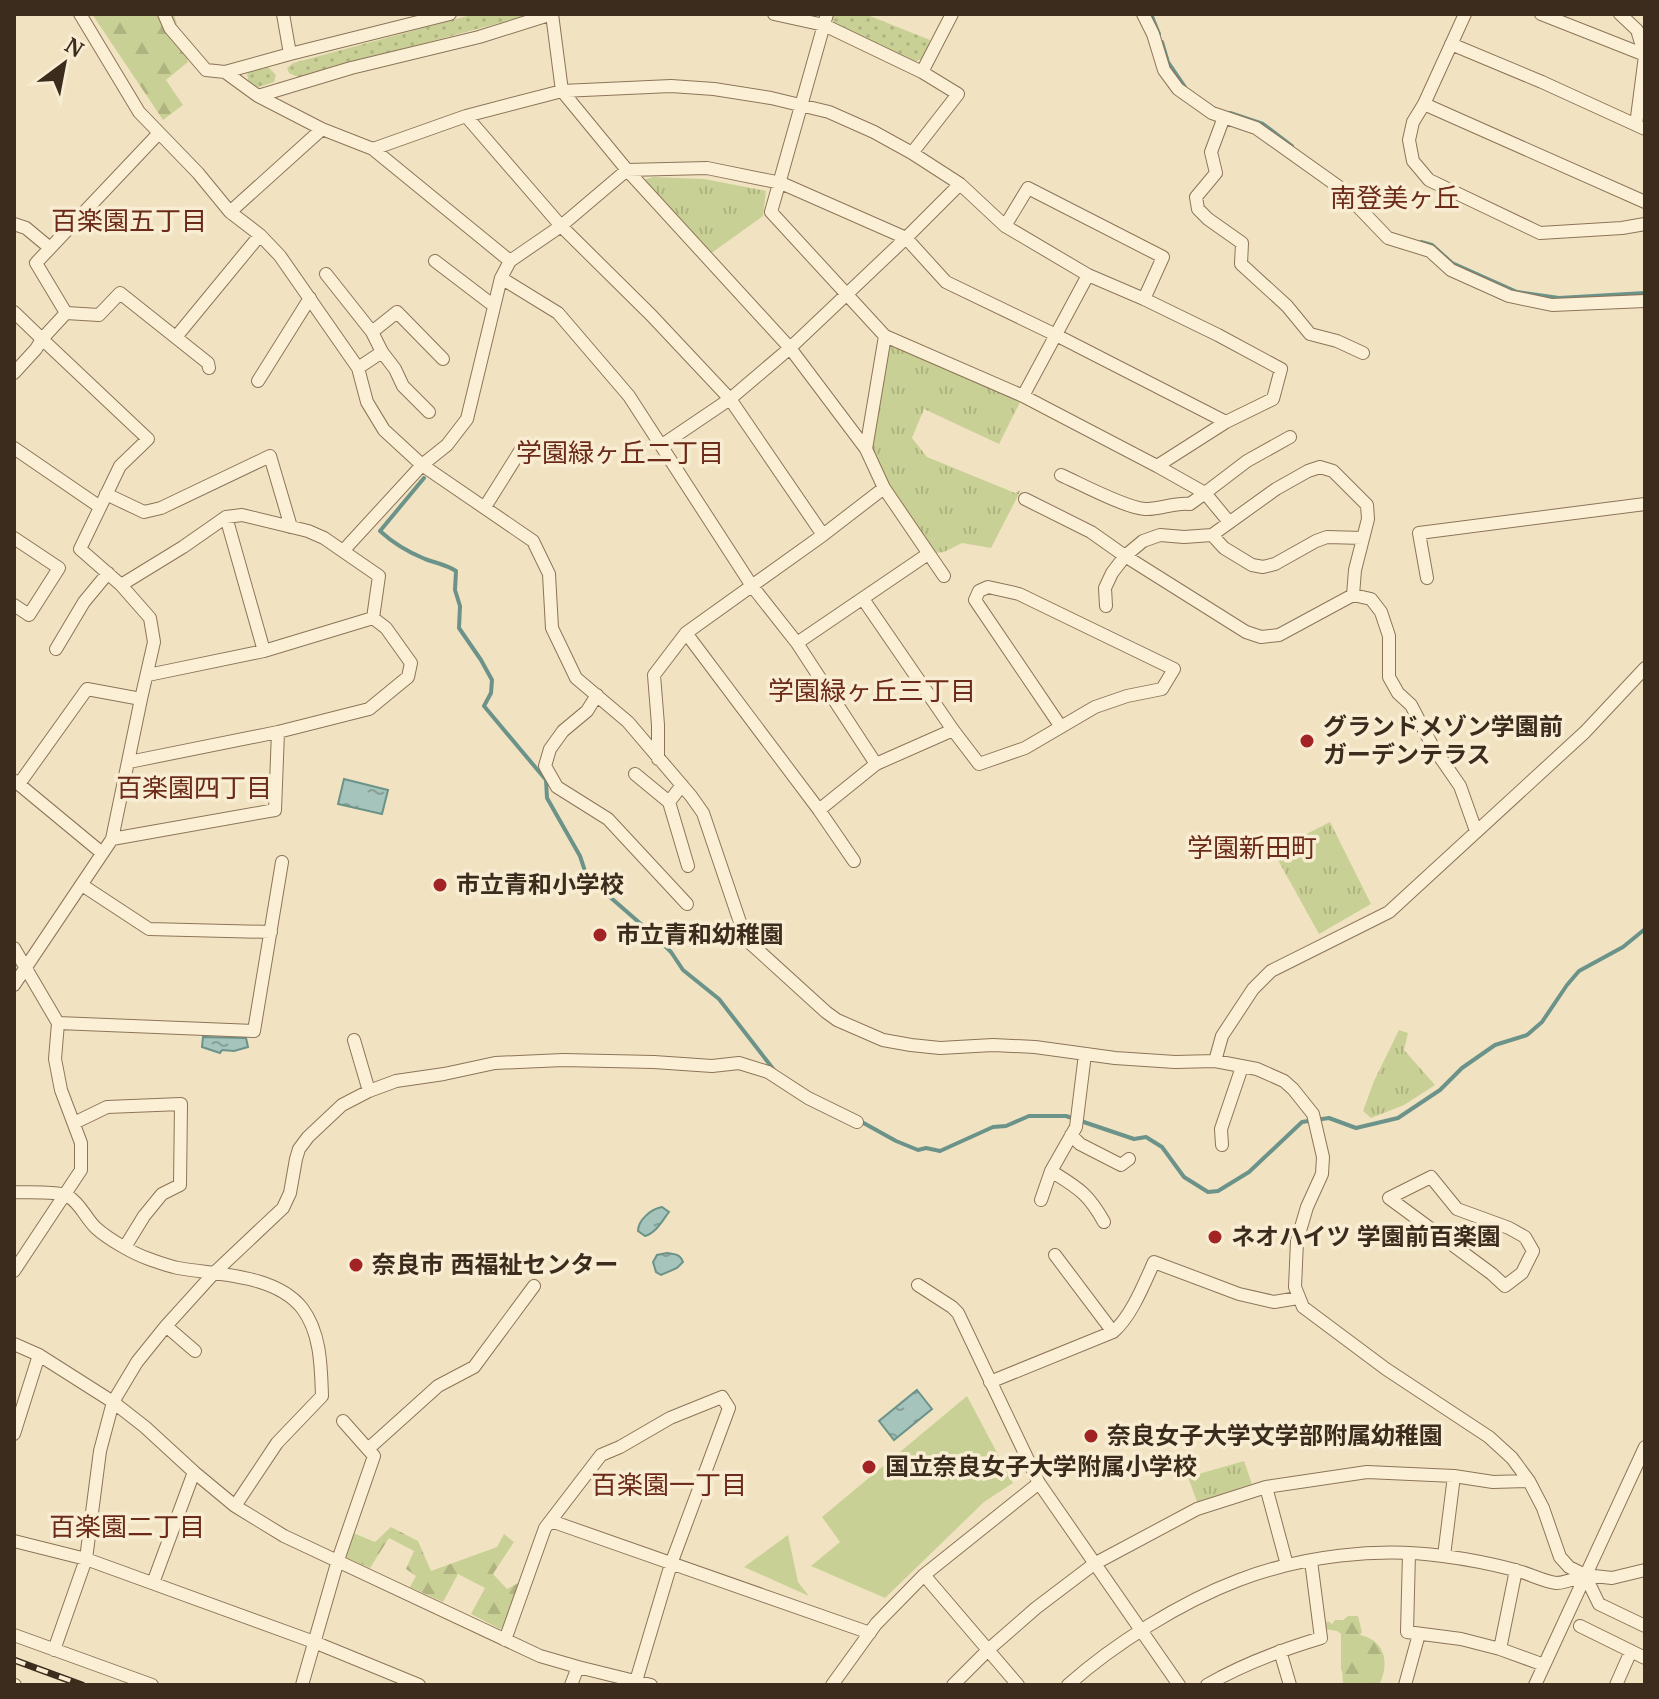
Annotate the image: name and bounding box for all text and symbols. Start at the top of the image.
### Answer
north arrow [24,24,104,104]
text: N [60,30,90,63]
district label: 南登美ヶ丘 [1330,180,1460,214]
district label: 百楽園五丁目 [51,203,207,237]
district label: 学園緑ヶ丘二丁目 [516,435,724,469]
district label: 学園緑ヶ丘三丁目 [768,673,976,707]
place label: グランドメゾン学園前 ガーデンテラス [1323,710,1563,770]
marker: グランドメゾン学園前 ガーデンテラス [1298,732,1316,750]
district label: 百楽園四丁目 [116,770,272,804]
district label: 学園新田町 [1187,830,1317,864]
place label: 市立青和小学校 [456,868,624,900]
marker: 市立青和小学校 [431,876,449,894]
place label: 市立青和幼稚園 [616,918,784,950]
marker: 市立青和幼稚園 [591,926,609,944]
place label: ネオハイツ 学園前百楽園 [1231,1220,1501,1252]
marker: ネオハイツ 学園前百楽園 [1206,1228,1224,1246]
place label: 奈良市 西福祉センター [372,1248,618,1280]
marker: 奈良市 西福祉センター [347,1256,365,1274]
place label: 奈良女子大学文学部附属幼稚園 [1107,1419,1443,1451]
marker: 奈良女子大学文学部附属幼稚園 [1082,1427,1100,1445]
place label: 国立奈良女子大学附属小学校 [885,1450,1197,1482]
marker: 国立奈良女子大学附属小学校 [860,1458,878,1476]
district label: 百楽園一丁目 [591,1467,747,1501]
district label: 百楽園二丁目 [49,1509,205,1543]

